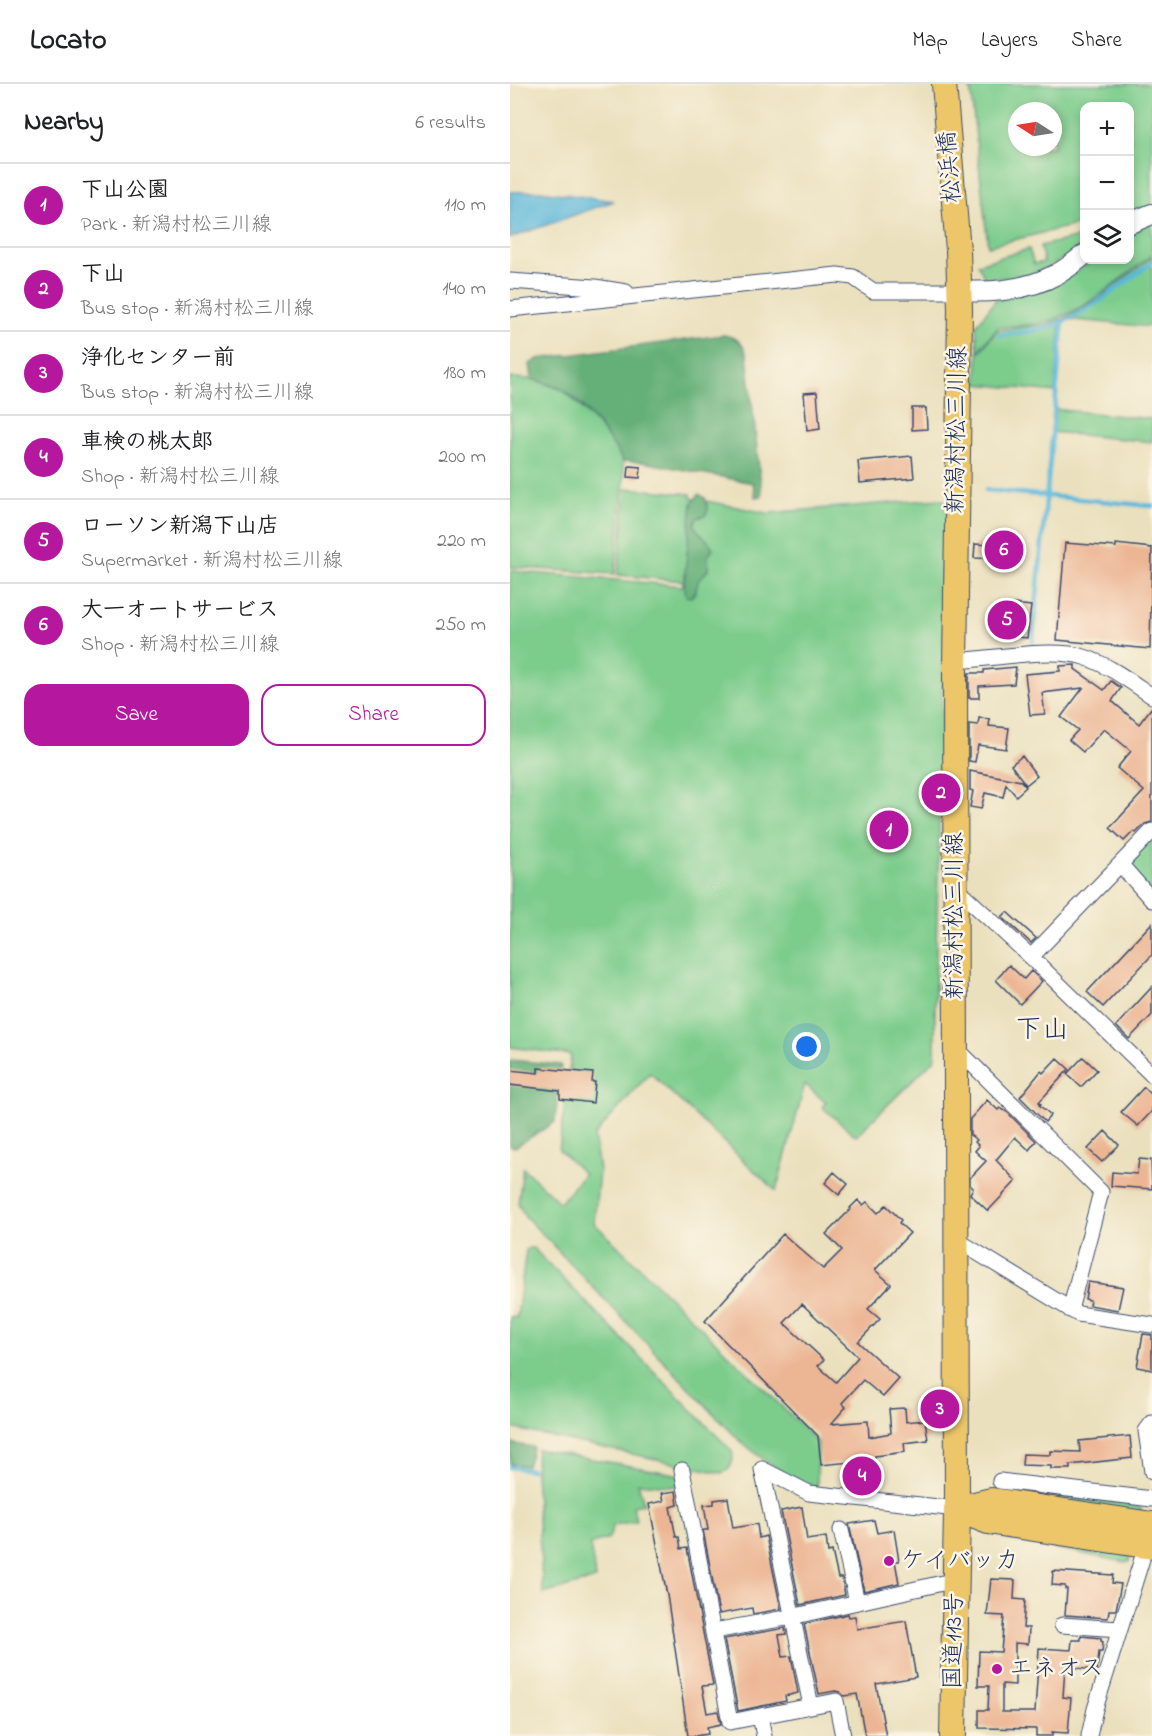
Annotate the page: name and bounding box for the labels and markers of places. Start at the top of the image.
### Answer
pin: 6 [984,528,1024,572]
pin: 5 [988,598,1026,642]
pin: 2 [922,770,960,816]
pin: 1 [870,808,908,852]
pin: 3 [920,1386,960,1432]
pin: 4 [842,1454,882,1498]
place label: ケイバッカ [901,1544,1019,1579]
marker: ケイバッカ [882,1554,896,1568]
place label: エネオス [1009,1652,1104,1687]
marker: エネオス [990,1662,1004,1676]

